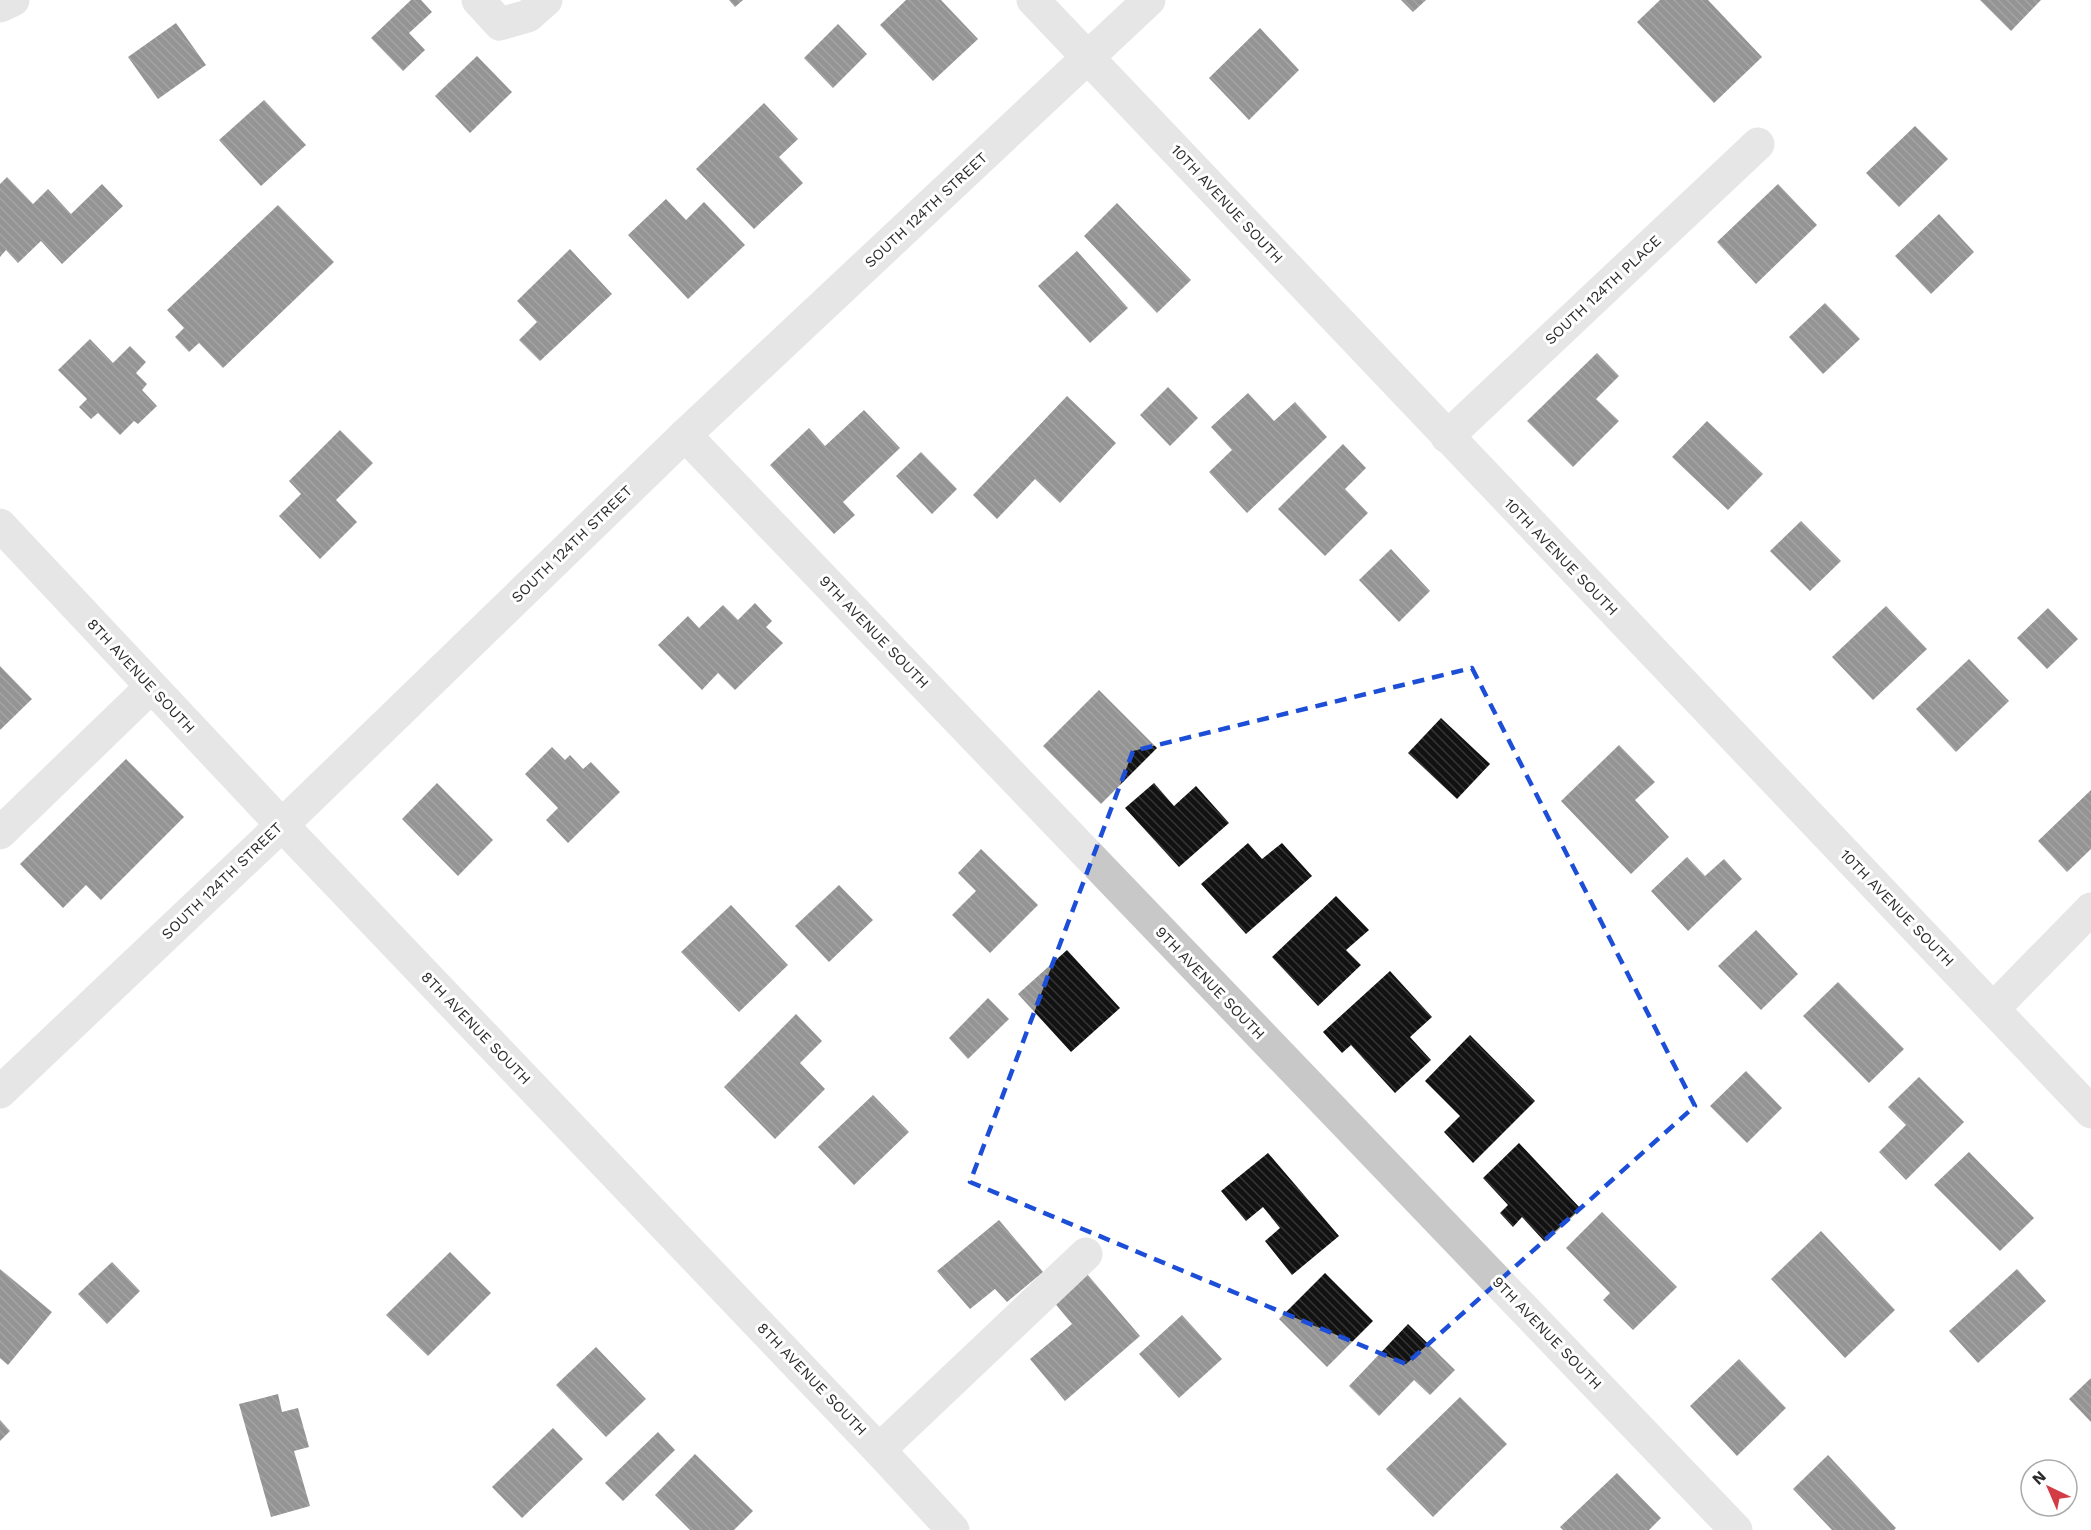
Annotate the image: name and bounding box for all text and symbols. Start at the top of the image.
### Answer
street label: 10TH AVENUE SOUTH [1167,141,1287,267]
street label: SOUTH 124TH STREET [861,149,991,271]
street label: SOUTH 124TH PLACE [1541,232,1665,348]
street label: SOUTH 124TH STREET [508,482,636,606]
street label: 10TH AVENUE SOUTH [1500,495,1622,619]
street label: 9TH AVENUE SOUTH [815,572,933,692]
street label: 8TH AVENUE SOUTH [83,615,199,737]
street label: SOUTH 124TH STREET [158,819,286,943]
street label: 10TH AVENUE SOUTH [1836,846,1958,970]
street label: 9TH AVENUE SOUTH [1151,923,1269,1043]
street label: 8TH AVENUE SOUTH [417,968,535,1088]
street label: 9TH AVENUE SOUTH [1488,1273,1606,1393]
street label: 8TH AVENUE SOUTH [753,1319,871,1439]
north arrow [2019,1458,2079,1518]
text: N [2028,1467,2050,1489]

